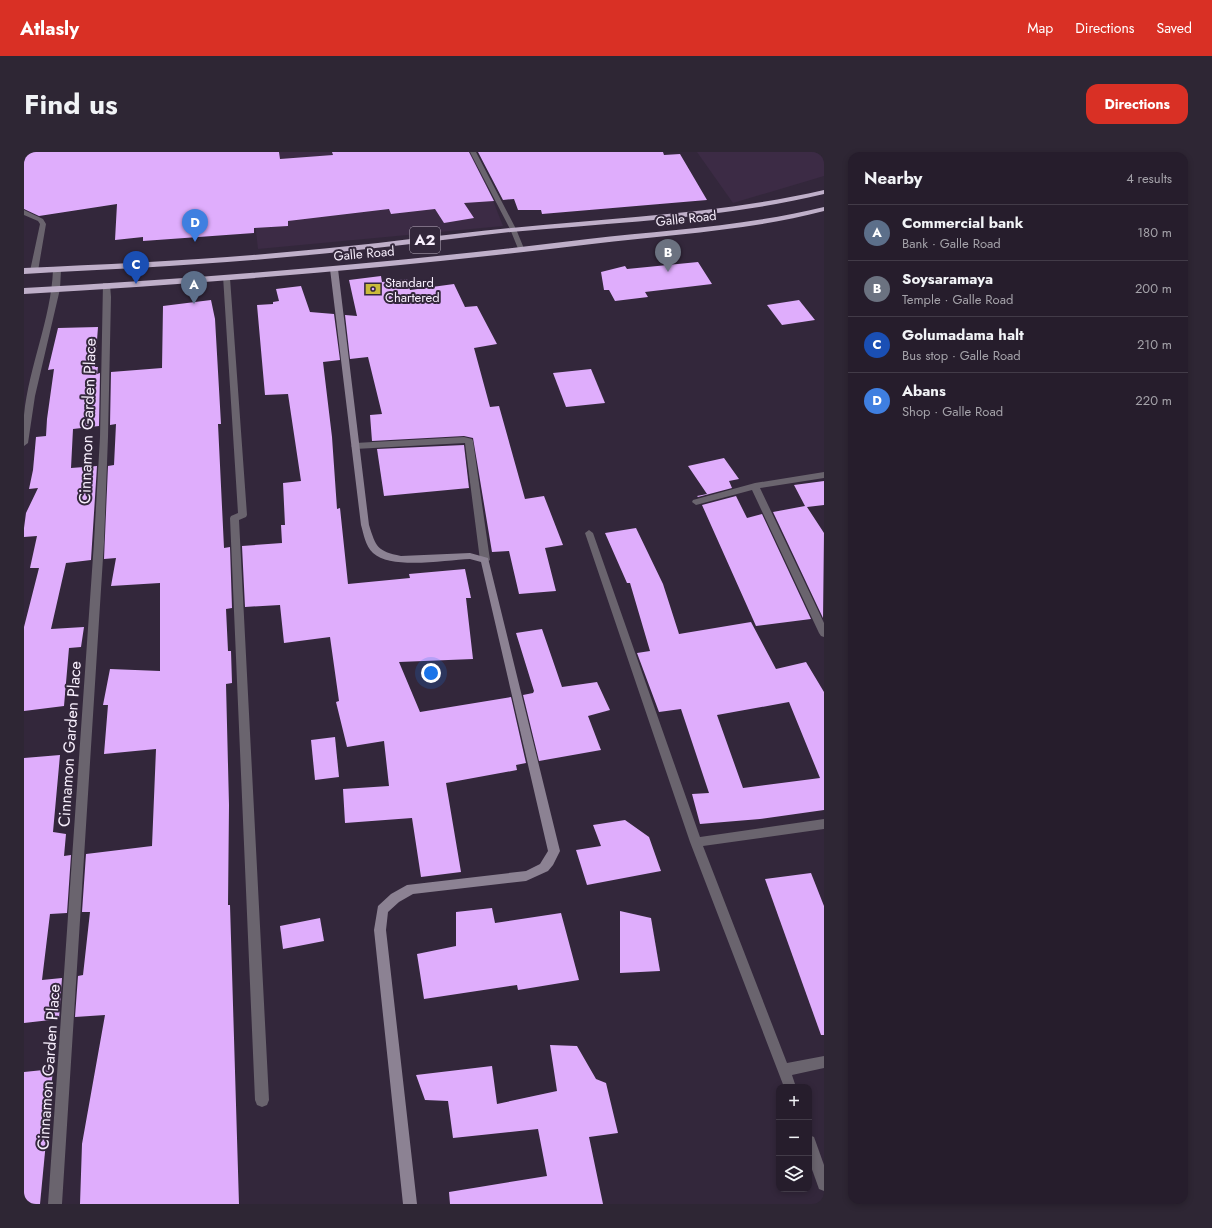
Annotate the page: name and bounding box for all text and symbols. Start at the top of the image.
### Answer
text: Atlasly [20,15,79,42]
text: Map [1027,18,1053,38]
text: Directions [1075,18,1135,38]
text: Saved [1157,18,1192,38]
text: Find us [24,84,118,125]
button: Directions [1086,84,1188,124]
text: Nearby [864,166,922,190]
text: 4 results [1126,169,1172,188]
street label: Galle Road [655,206,717,231]
pin: D [182,209,208,242]
text: Commercial bank [902,212,1023,234]
text: A [872,223,882,242]
text: 180 m [1137,223,1172,242]
road number: A2 [410,227,440,253]
text: Bank · Galle Road [902,234,1001,253]
pin: B [655,239,681,272]
street label: Galle Road [333,241,395,266]
pin: C [123,251,149,284]
text: Soysaramaya [902,268,993,290]
pin: A [181,271,207,304]
place label: Standard Chartered [385,273,440,307]
text: B [873,279,881,298]
text: 200 m [1135,279,1172,298]
bank icon: Standard Chartered [364,280,382,298]
text: Temple · Galle Road [902,290,1013,309]
text: Golumadama halt [902,324,1024,346]
text: C [872,335,882,354]
text: 210 m [1137,335,1172,354]
street label: Cinnamon Garden Place [73,338,102,504]
text: Bus stop · Galle Road [902,346,1021,365]
text: Abans [902,380,946,402]
text: D [872,391,882,410]
text: 220 m [1135,391,1172,410]
text: Shop · Galle Road [902,402,1003,421]
street label: Cinnamon Garden Place [52,660,87,828]
your location [421,663,441,683]
street label: Cinnamon Garden Place [31,983,66,1151]
map controls [776,1084,812,1192]
button: + [776,1084,812,1120]
button: − [776,1120,812,1156]
button: layers [776,1156,812,1192]

